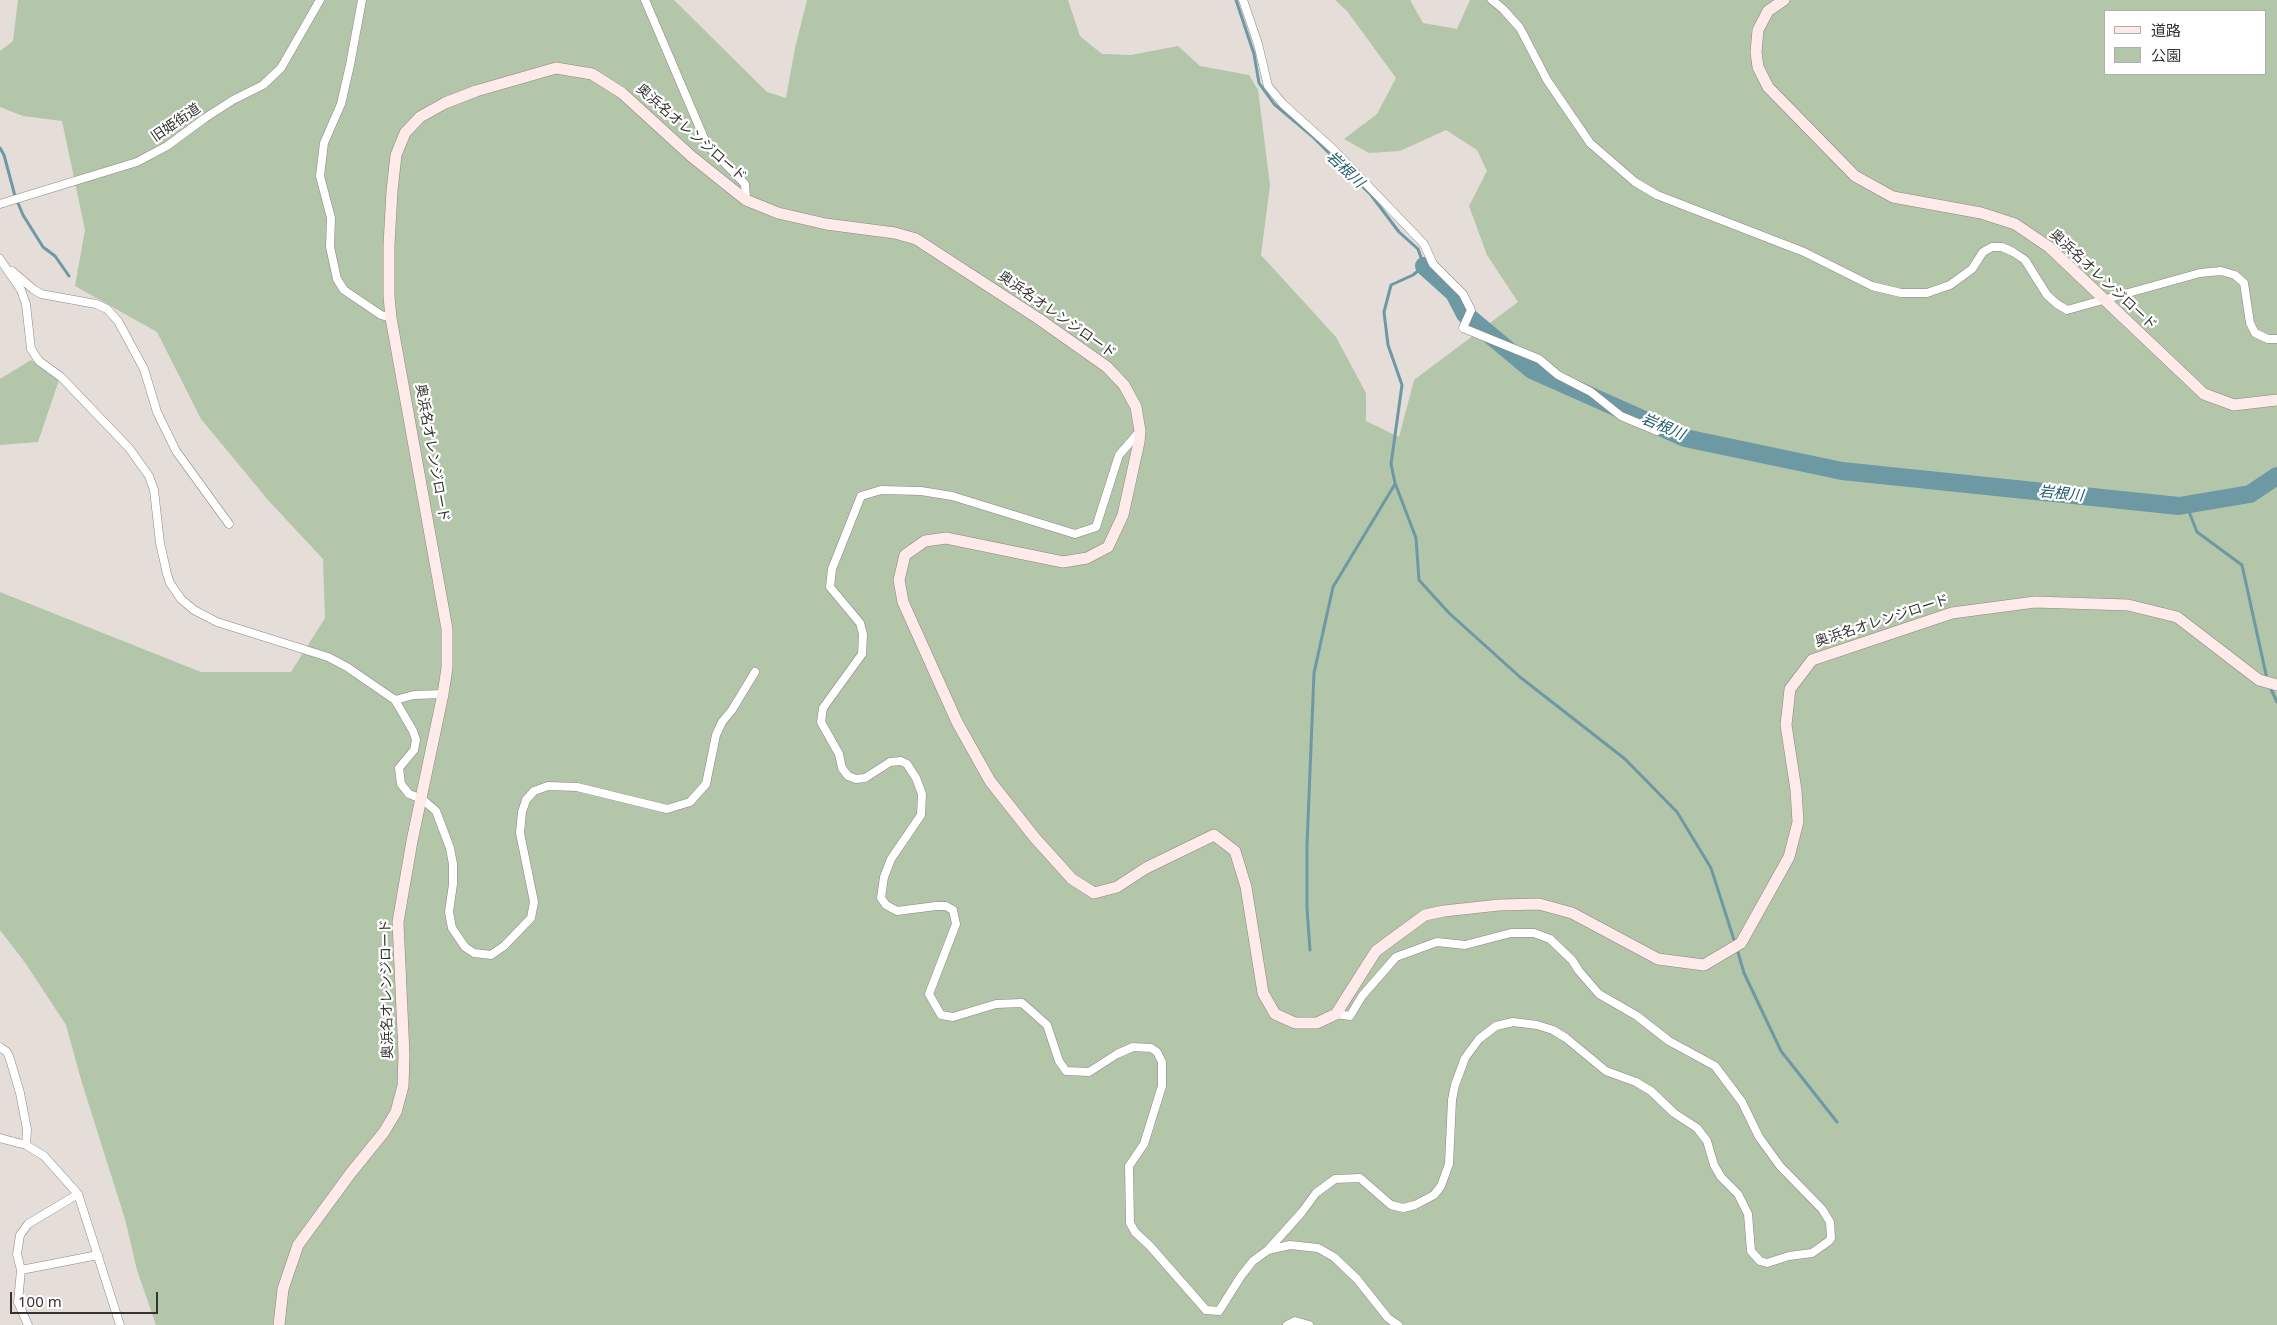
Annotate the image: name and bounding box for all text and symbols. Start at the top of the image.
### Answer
legend [2104,10,2267,75]
text: 道路 [2151,20,2181,40]
text: 公園 [2151,45,2181,65]
street label: 奥浜名オレンジロード [633,81,749,185]
street label: 旧姫街道 [148,100,204,146]
water label: 岩根川 [1322,148,1368,192]
street label: 奥浜名オレンジロード [2046,226,2160,334]
street label: 奥浜名オレンジロード [995,268,1119,362]
street label: 奥浜名オレンジロード [412,383,452,523]
water label: 岩根川 [1639,410,1687,444]
water label: 岩根川 [2038,483,2084,505]
street label: 奥浜名オレンジロード [1813,591,1951,651]
street label: 奥浜名オレンジロード [377,919,397,1059]
scale bar [12,1282,160,1314]
text: 100 m [18,1291,62,1311]

